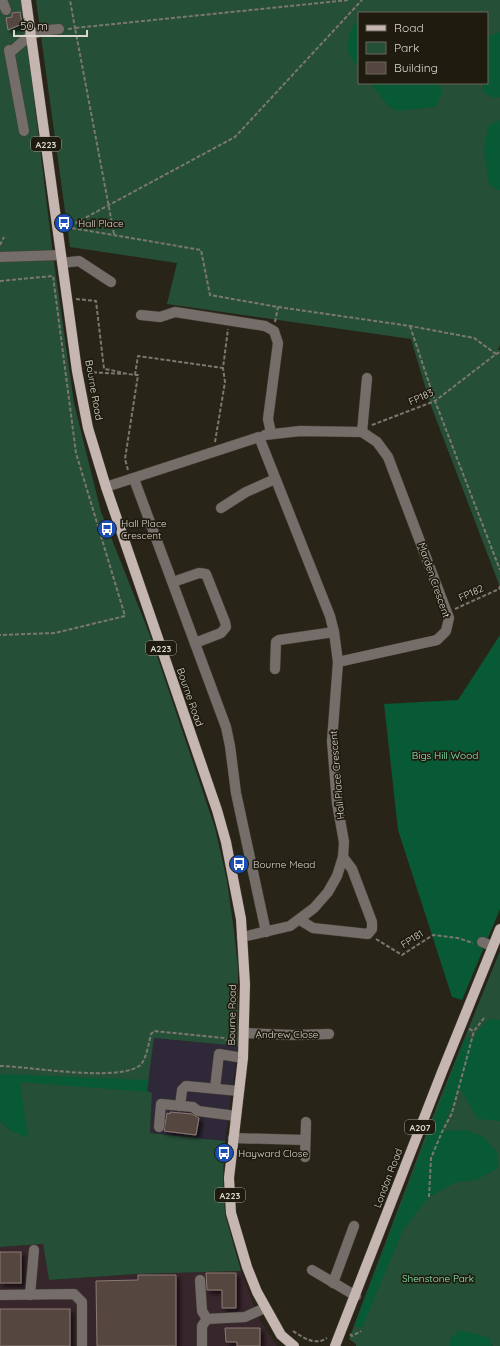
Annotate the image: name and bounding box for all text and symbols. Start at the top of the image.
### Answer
scale bar [14,12,87,38]
legend [358,12,488,84]
text: 50 m [20,18,48,33]
text: Road [394,20,424,35]
text: Park [394,40,419,55]
text: Building [394,60,438,75]
road number: A223 [31,137,61,151]
bus stop icon: Hall Place [53,212,75,234]
place label: Hall Place [78,217,124,230]
street label: Bourne Road [82,359,106,421]
street label: FP183 [406,386,436,408]
place label: Hall Place Crescent [121,517,167,542]
bus stop icon: Hall Place Crescent [96,518,118,540]
street label: Marden Crescent [415,541,453,620]
street label: FP182 [456,582,486,604]
road number: A223 [146,641,176,655]
street label: Bourne Road [174,666,206,728]
street label: Hall Place Crescent [327,730,347,820]
park label: Bigs Hill Wood [412,749,478,762]
bus stop icon: Bourne Mead [228,853,250,875]
place label: Bourne Mead [253,858,315,871]
street label: FP181 [398,927,426,951]
street label: Bourne Road [225,984,239,1046]
street label: Andrew Close [256,1028,319,1041]
road number: A207 [405,1120,435,1134]
bus stop icon: Hayward Close [213,1142,235,1164]
street label: London Road [371,1146,405,1210]
place label: Hayward Close [238,1147,308,1160]
road number: A223 [215,1188,245,1202]
park label: Shenstone Park [402,1272,474,1285]

